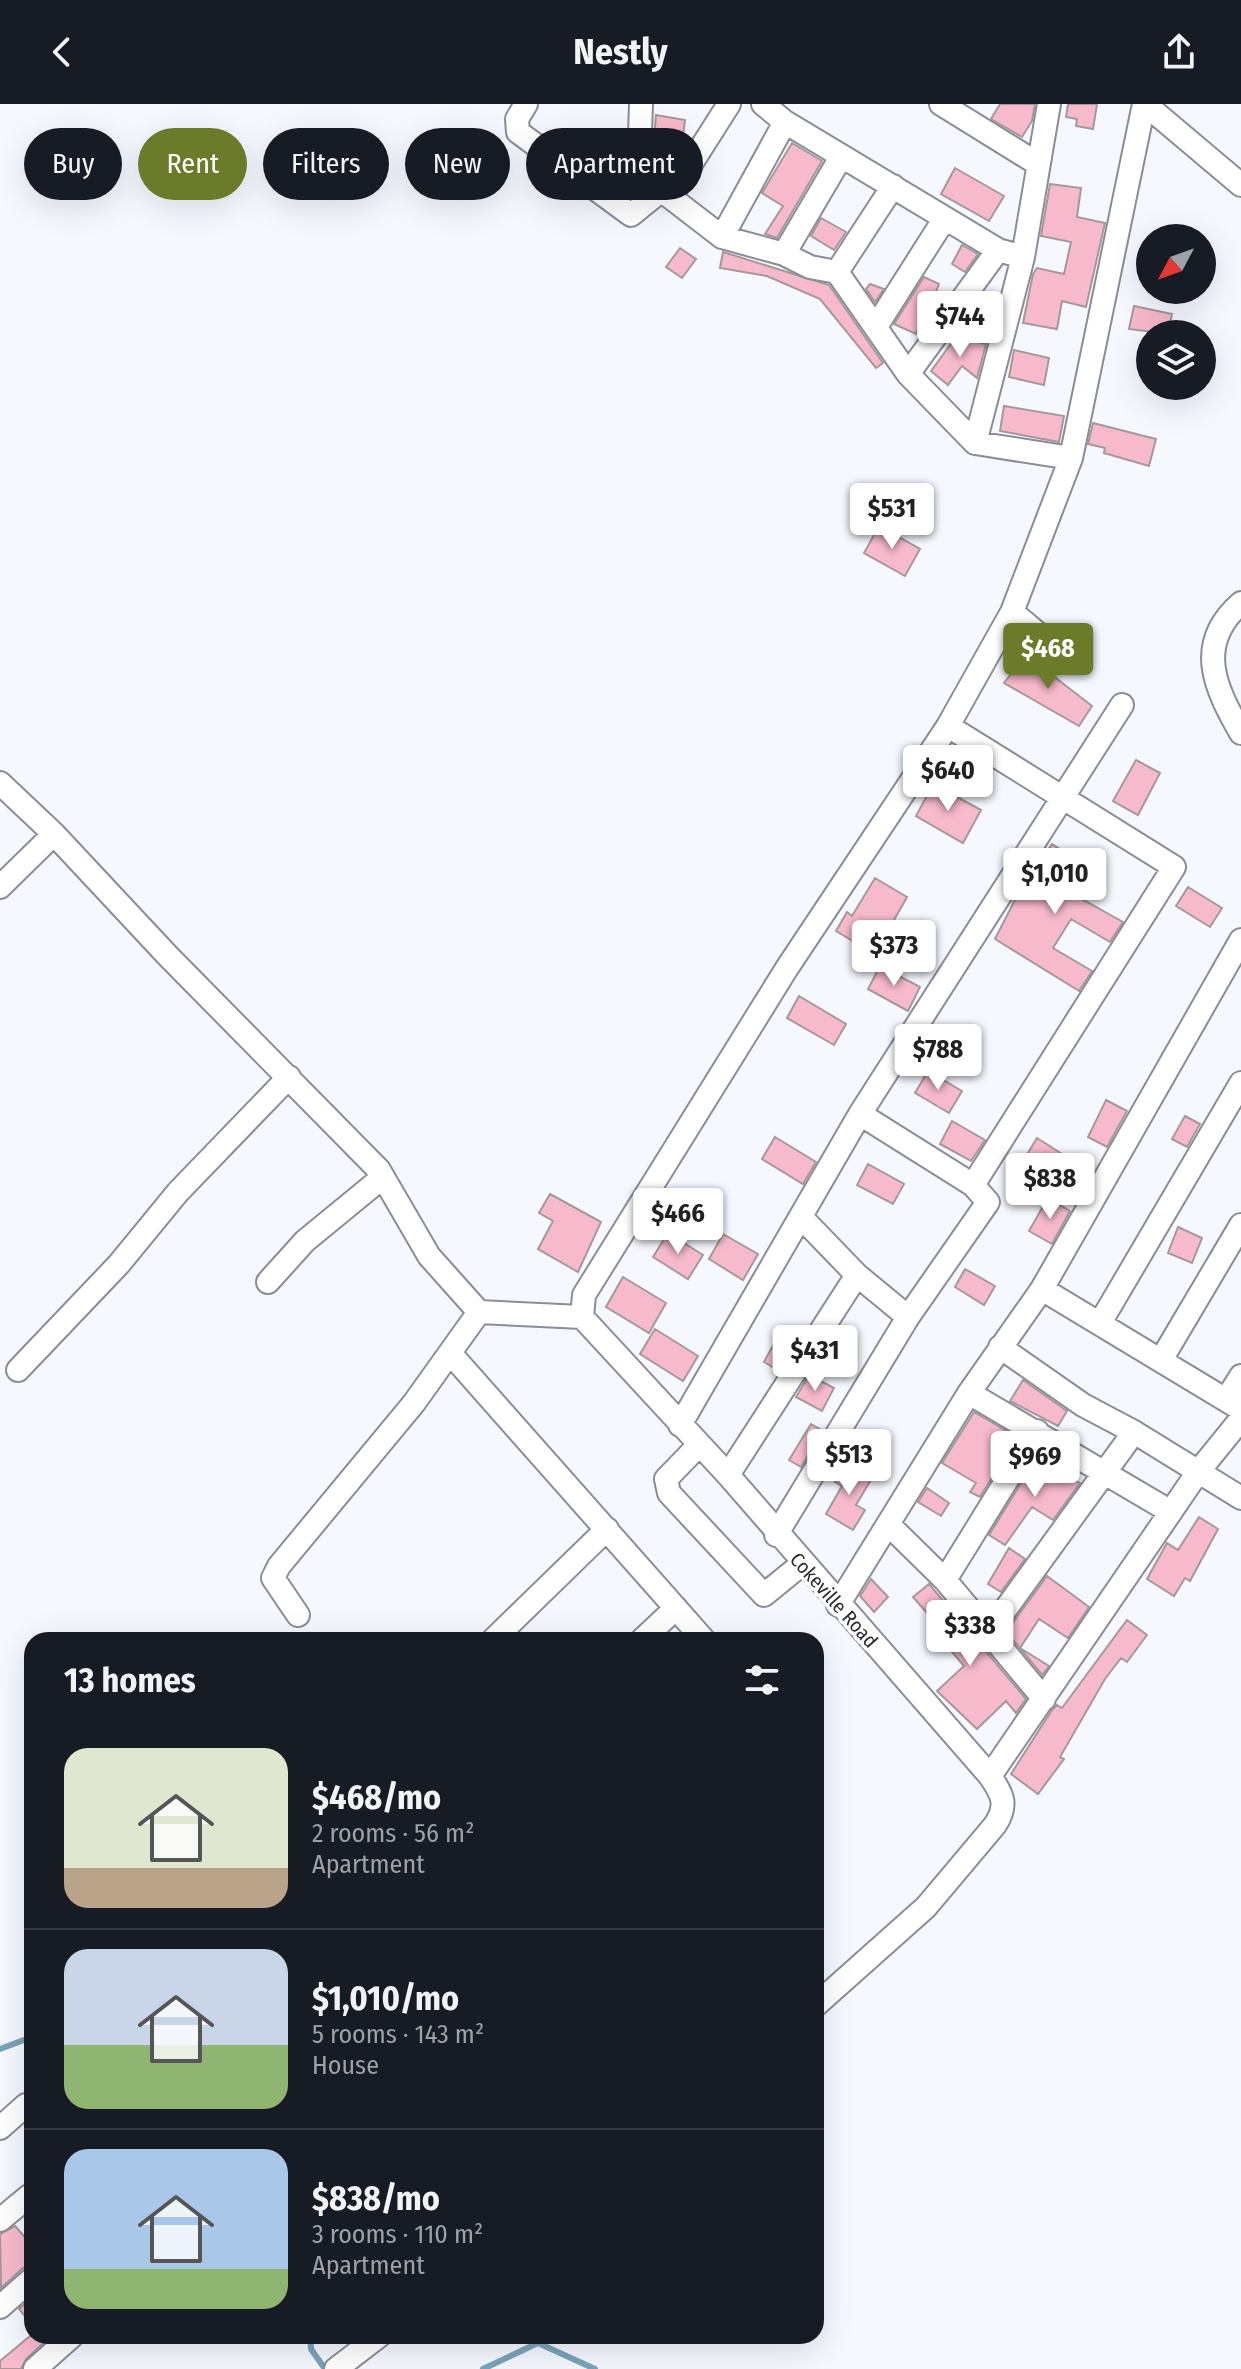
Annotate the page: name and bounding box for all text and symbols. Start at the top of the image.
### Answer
icon: back [40,30,84,74]
text: Nestly [573,30,668,74]
icon: share [1157,30,1201,74]
chip: Buy [24,128,122,200]
chip: Rent [138,128,247,200]
chip: Filters [263,128,389,200]
chip: New [405,128,510,200]
chip: Apartment [526,128,703,200]
north arrow [1136,224,1216,304]
map controls [1136,224,1216,400]
pin: $744 [913,291,1007,359]
text: $744 [935,301,985,332]
button: layers [1136,320,1216,400]
pin: $531 [845,483,939,551]
text: $531 [868,493,916,524]
pin: $468 [1001,623,1095,691]
text: $468 [1021,633,1075,664]
pin: $640 [901,745,995,813]
text: $640 [921,755,975,786]
pin: $1,010 [990,848,1120,916]
text: $1,010 [1021,858,1089,889]
pin: $373 [847,920,941,988]
text: $373 [870,930,918,961]
pin: $788 [891,1024,985,1092]
text: $788 [913,1034,963,1065]
pin: $838 [1003,1153,1097,1221]
text: $838 [1024,1163,1076,1194]
pin: $466 [631,1188,725,1256]
text: $466 [651,1198,705,1229]
pin: $431 [768,1325,862,1393]
text: $431 [791,1335,839,1366]
pin: $513 [802,1429,896,1497]
pin: $969 [988,1431,1082,1499]
text: $513 [825,1439,873,1470]
text: $969 [1009,1441,1061,1472]
street label: Cokeville Road [785,1548,883,1652]
pin: $338 [923,1600,1017,1668]
text: $338 [944,1610,996,1641]
icon: filters [740,1658,784,1702]
text: 13 homes [64,1660,196,1701]
text: $468/mo [312,1777,441,1818]
icon: home [128,1780,224,1876]
text: 2 rooms · 56 m² [312,1818,474,1849]
text: Apartment [312,1849,425,1880]
text: $1,010/mo [312,1978,459,2019]
icon: home [128,1981,224,2077]
text: 5 rooms · 143 m² [312,2019,484,2050]
text: House [312,2050,379,2081]
text: $838/mo [312,2178,440,2219]
icon: home [128,2181,224,2277]
text: 3 rooms · 110 m² [312,2219,483,2250]
text: Apartment [312,2250,425,2281]

